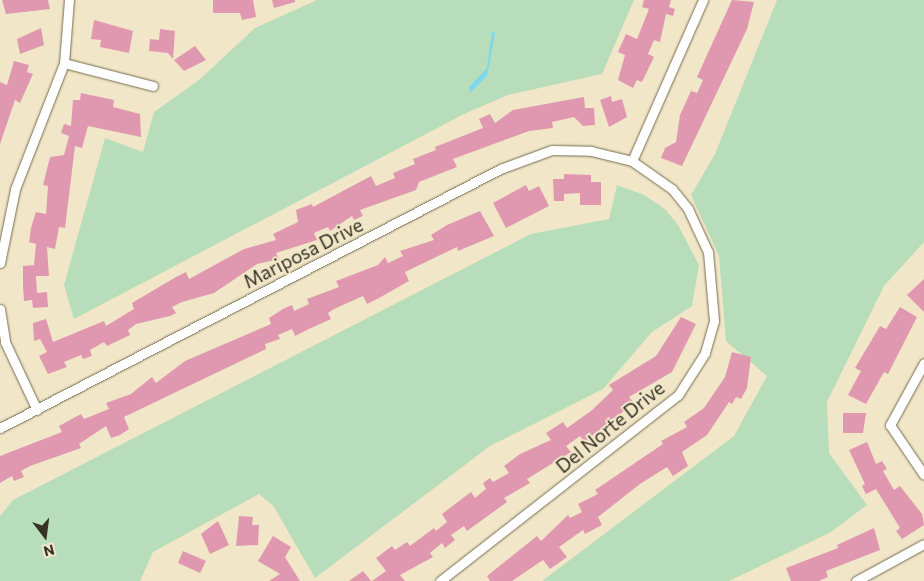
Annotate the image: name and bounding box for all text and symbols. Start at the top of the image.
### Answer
street label: Mariposa Drive [239,213,367,293]
street label: Del Norte Drive [551,376,669,478]
north arrow [20,511,70,561]
text: N [42,541,56,561]

